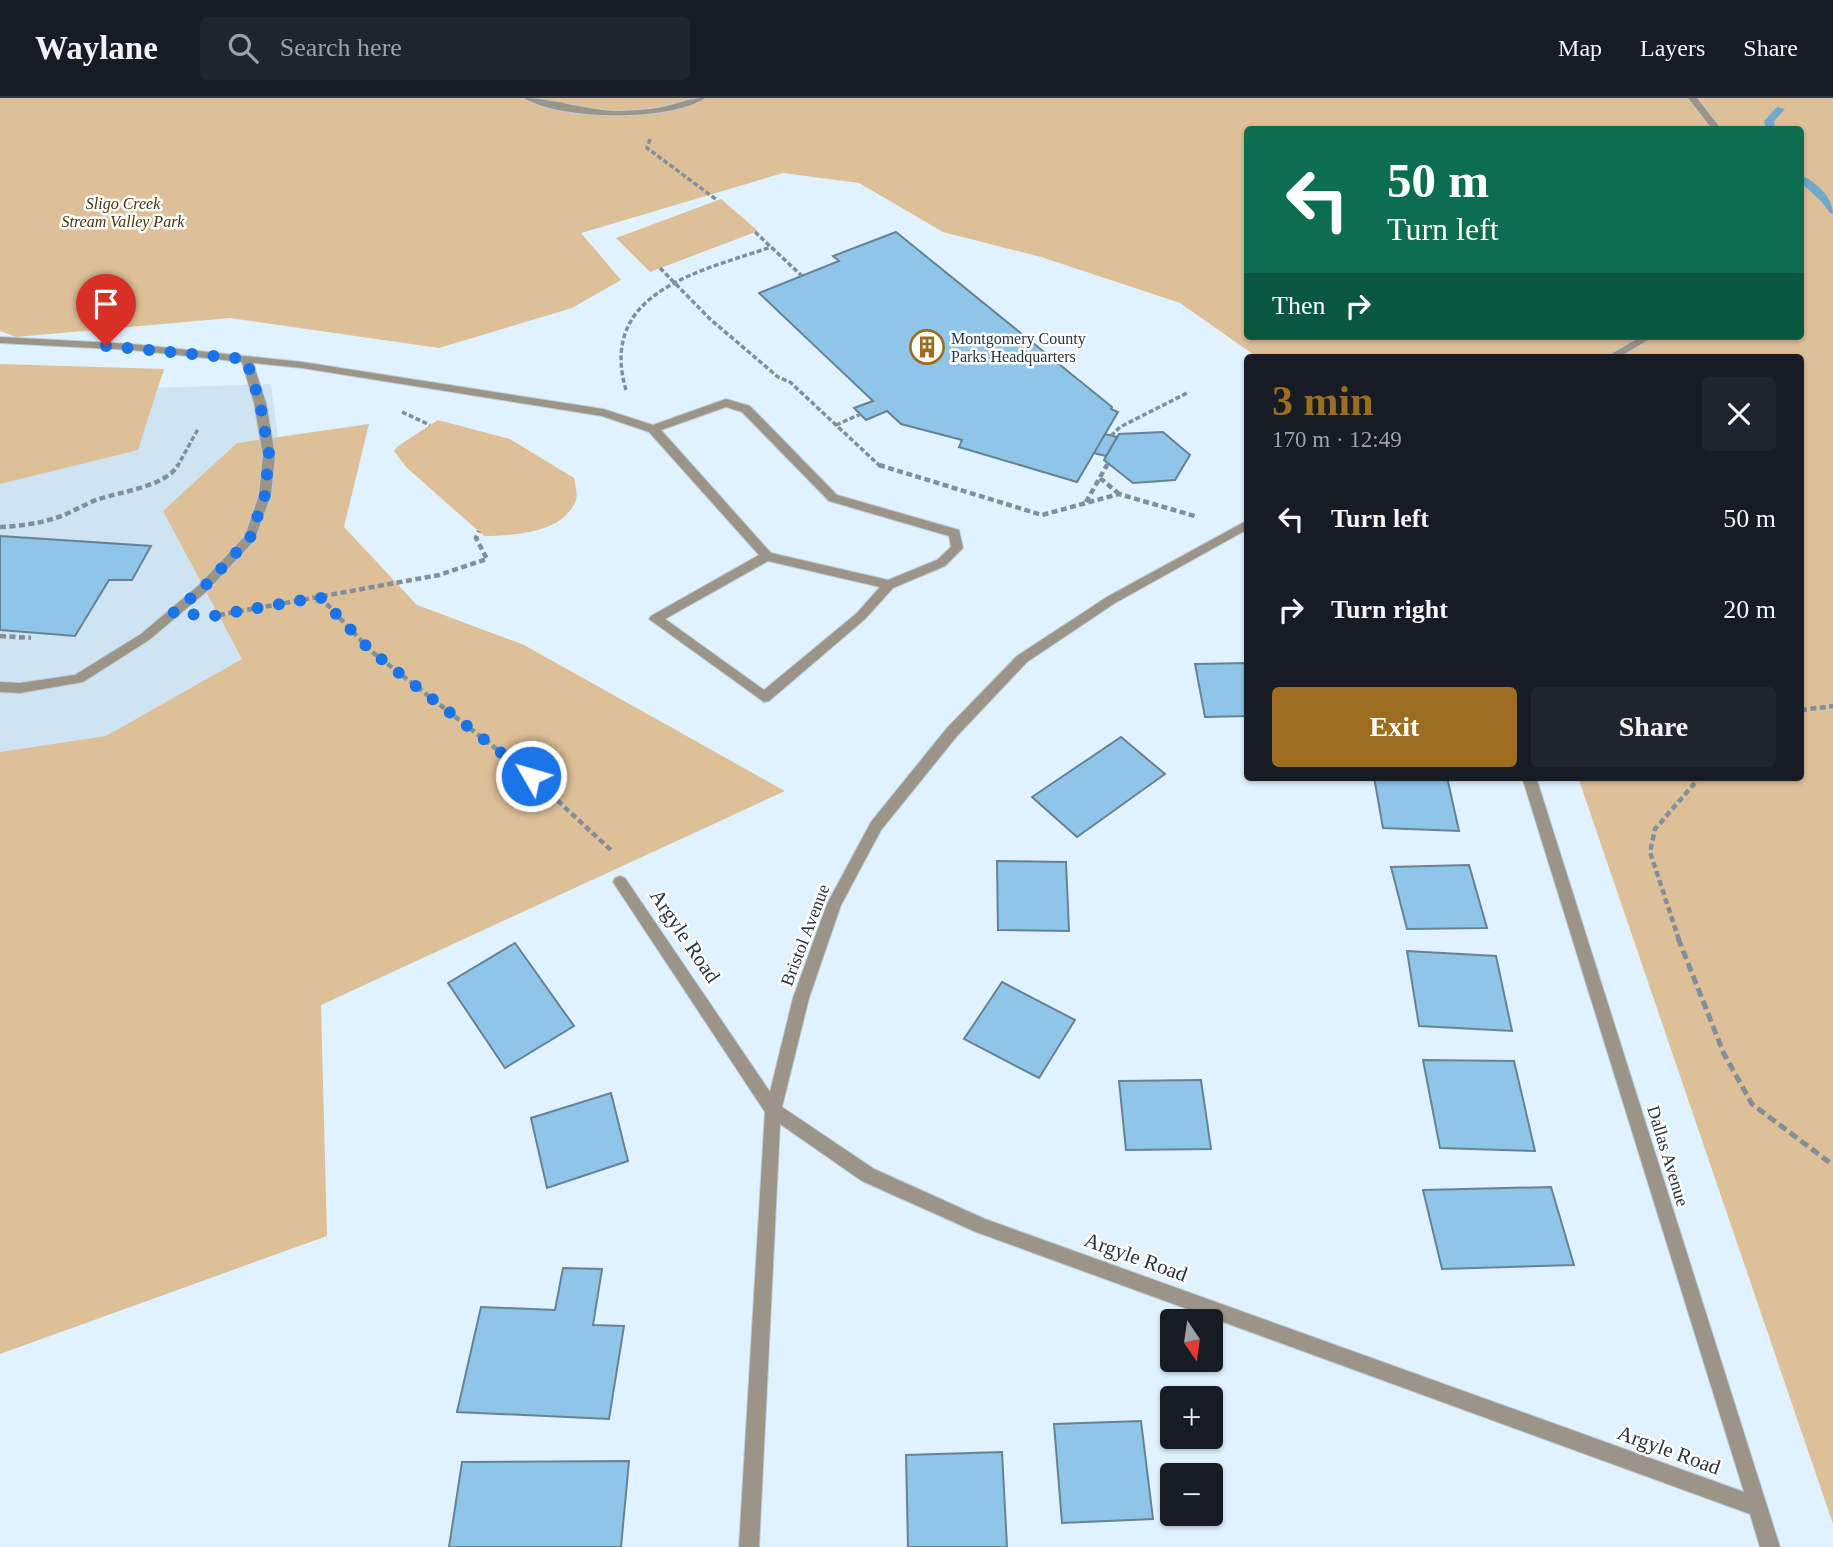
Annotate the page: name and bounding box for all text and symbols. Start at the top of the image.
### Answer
search box [200,17,690,80]
icon: search [224,29,262,67]
text: Waylane [35,30,158,66]
text: Search here [280,33,402,62]
text: Map [1558,35,1602,61]
text: Layers [1640,35,1705,61]
text: Share [1743,35,1798,61]
text: 50 m [1387,153,1489,208]
icon: left [1272,154,1363,245]
park label: Sligo Creek Stream Valley Park [62,195,185,231]
text: Turn left [1387,211,1499,247]
pin [76,274,136,346]
icon: arrive [87,285,125,323]
icon: right [1339,287,1377,325]
text: Then [1272,291,1325,320]
building icon: Montgomery County Parks Headquarters [908,328,946,366]
place label: Montgomery County Parks Headquarters [951,330,1086,366]
button: close [1702,377,1776,451]
text: 3 min [1272,378,1374,424]
text: 170 m · 12:49 [1272,427,1402,452]
icon: left [1272,500,1310,538]
text: Turn left [1331,504,1429,533]
text: 50 m [1723,504,1776,533]
icon: right [1272,591,1310,629]
text: Turn right [1331,595,1448,624]
text: 20 m [1723,595,1776,624]
button: Exit [1272,687,1517,767]
button: Share [1531,687,1776,767]
position arrow [494,739,568,813]
street label: Bristol Avenue [776,881,834,989]
street label: Argyle Road [645,885,725,988]
street label: Dallas Avenue [1643,1103,1693,1209]
street label: Argyle Road [1081,1227,1191,1287]
north arrow [1160,1309,1223,1372]
map controls [1160,1309,1223,1526]
button: + [1160,1386,1223,1449]
street label: Argyle Road [1614,1420,1724,1480]
button: − [1160,1463,1223,1526]

